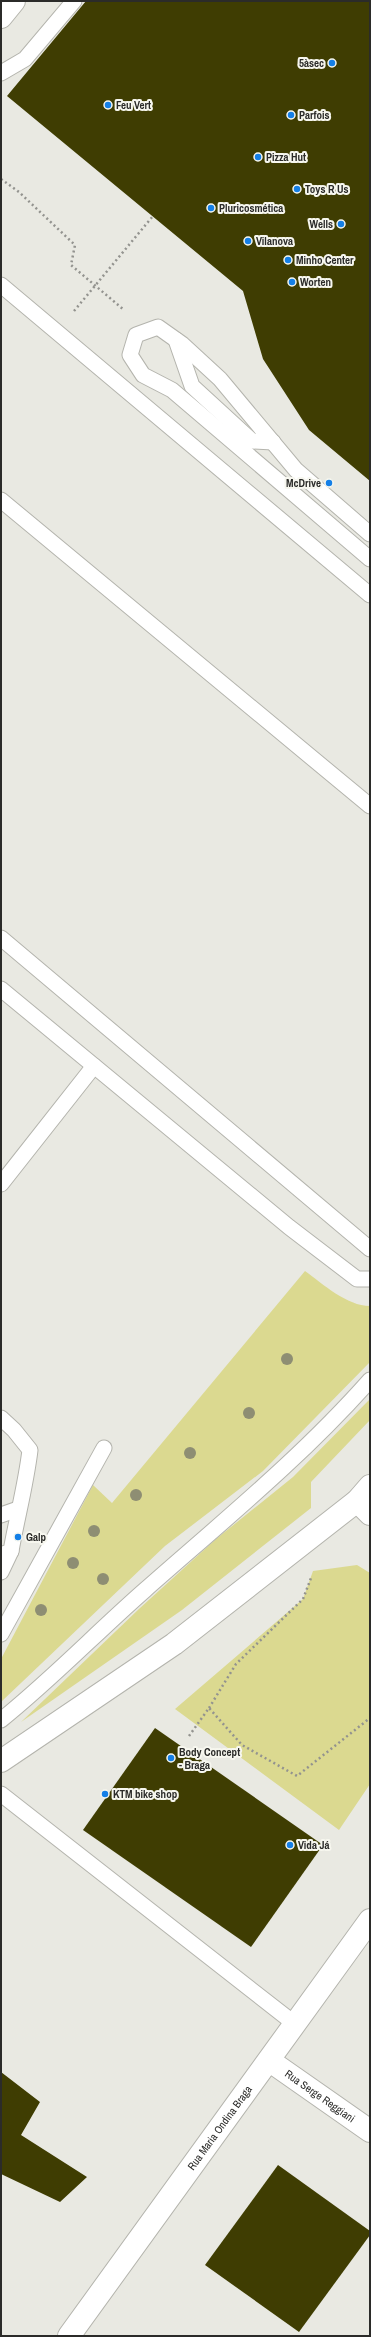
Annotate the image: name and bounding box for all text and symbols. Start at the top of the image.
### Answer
place label: 5àsec [299,56,324,70]
marker: 5àsec [327,58,337,68]
place label: Feu Vert [116,98,151,112]
marker: Feu Vert [103,100,113,110]
place label: Parfois [299,108,330,122]
marker: Parfois [286,110,296,120]
place label: Pizza Hut [266,150,306,164]
marker: Pizza Hut [253,152,263,162]
place label: Toys R Us [305,182,348,196]
marker: Toys R Us [292,184,302,194]
place label: Pluricosmética [219,201,283,215]
marker: Pluricosmética [206,203,216,213]
place label: Wells [310,217,333,231]
marker: Wells [336,219,346,229]
place label: Vilanova [256,234,293,248]
marker: Vilanova [243,236,253,246]
place label: Minho Center [296,253,354,267]
marker: Minho Center [283,255,293,265]
place label: Worten [300,275,331,289]
marker: Worten [287,277,297,287]
place label: McDrive [286,476,321,490]
marker: McDrive [324,478,334,488]
place label: Galp [26,1530,47,1544]
marker: Galp [13,1532,23,1542]
place label: Body Concept - Braga [179,1745,240,1772]
marker: Body Concept - Braga [166,1753,176,1763]
place label: KTM bike shop [113,1787,178,1801]
marker: KTM bike shop [100,1789,110,1799]
place label: Vida Já [298,1838,329,1852]
marker: Vida Já [285,1840,295,1850]
street label: Rua Serge Reggiani [282,2067,358,2125]
street label: Rua Maria Ondina Braga [184,2083,255,2173]

